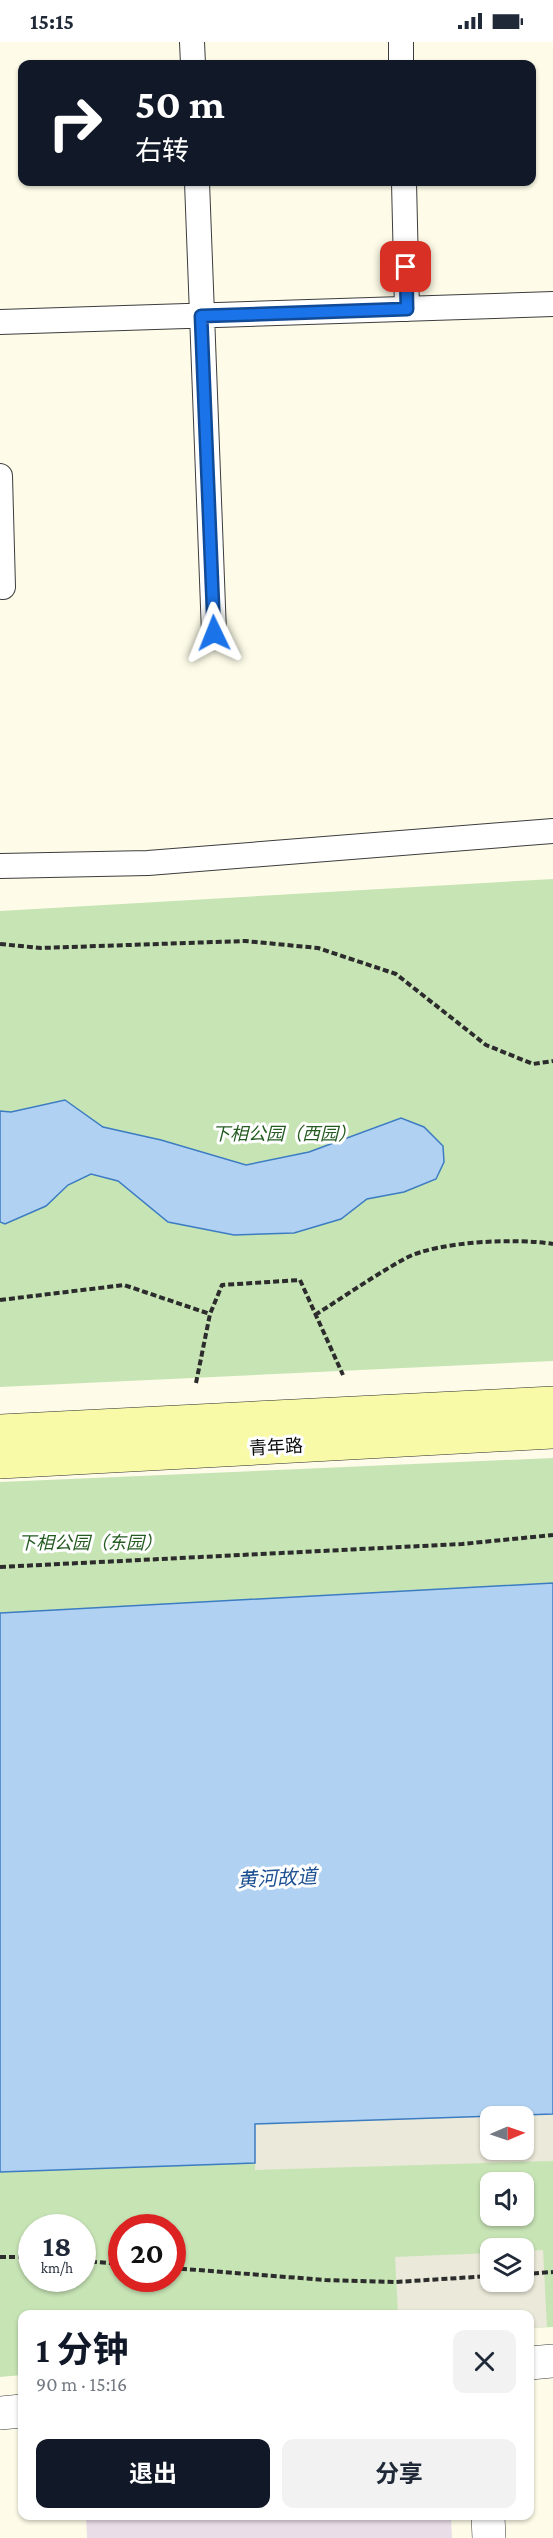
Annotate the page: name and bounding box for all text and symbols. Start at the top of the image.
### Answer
text: 15:15 [30,9,74,34]
text: 50 m [135,80,225,127]
icon: right [36,84,114,162]
text: 右转 [135,136,189,166]
pin [380,241,431,292]
icon: arrive [389,250,422,283]
position arrow [182,601,246,665]
park label: 下相公园（西园） [212,1124,356,1144]
street label: 青年路 [249,1436,303,1458]
park label: 下相公园（东园） [18,1533,162,1553]
water label: 黄河故道 [236,1865,321,1891]
north arrow [480,2106,534,2160]
map controls [480,2106,534,2292]
button: sound [480,2172,534,2226]
speed limit sign: 20 [108,2214,186,2292]
text: 18 [43,2229,71,2262]
button: layers [480,2238,534,2292]
text: km/h [41,2260,73,2276]
text: 1 分钟 [36,2330,128,2370]
button: close [453,2330,516,2393]
text: 90 m · 15:16 [36,2373,127,2395]
button: 退出 [36,2439,270,2508]
button: 分享 [282,2439,516,2508]

